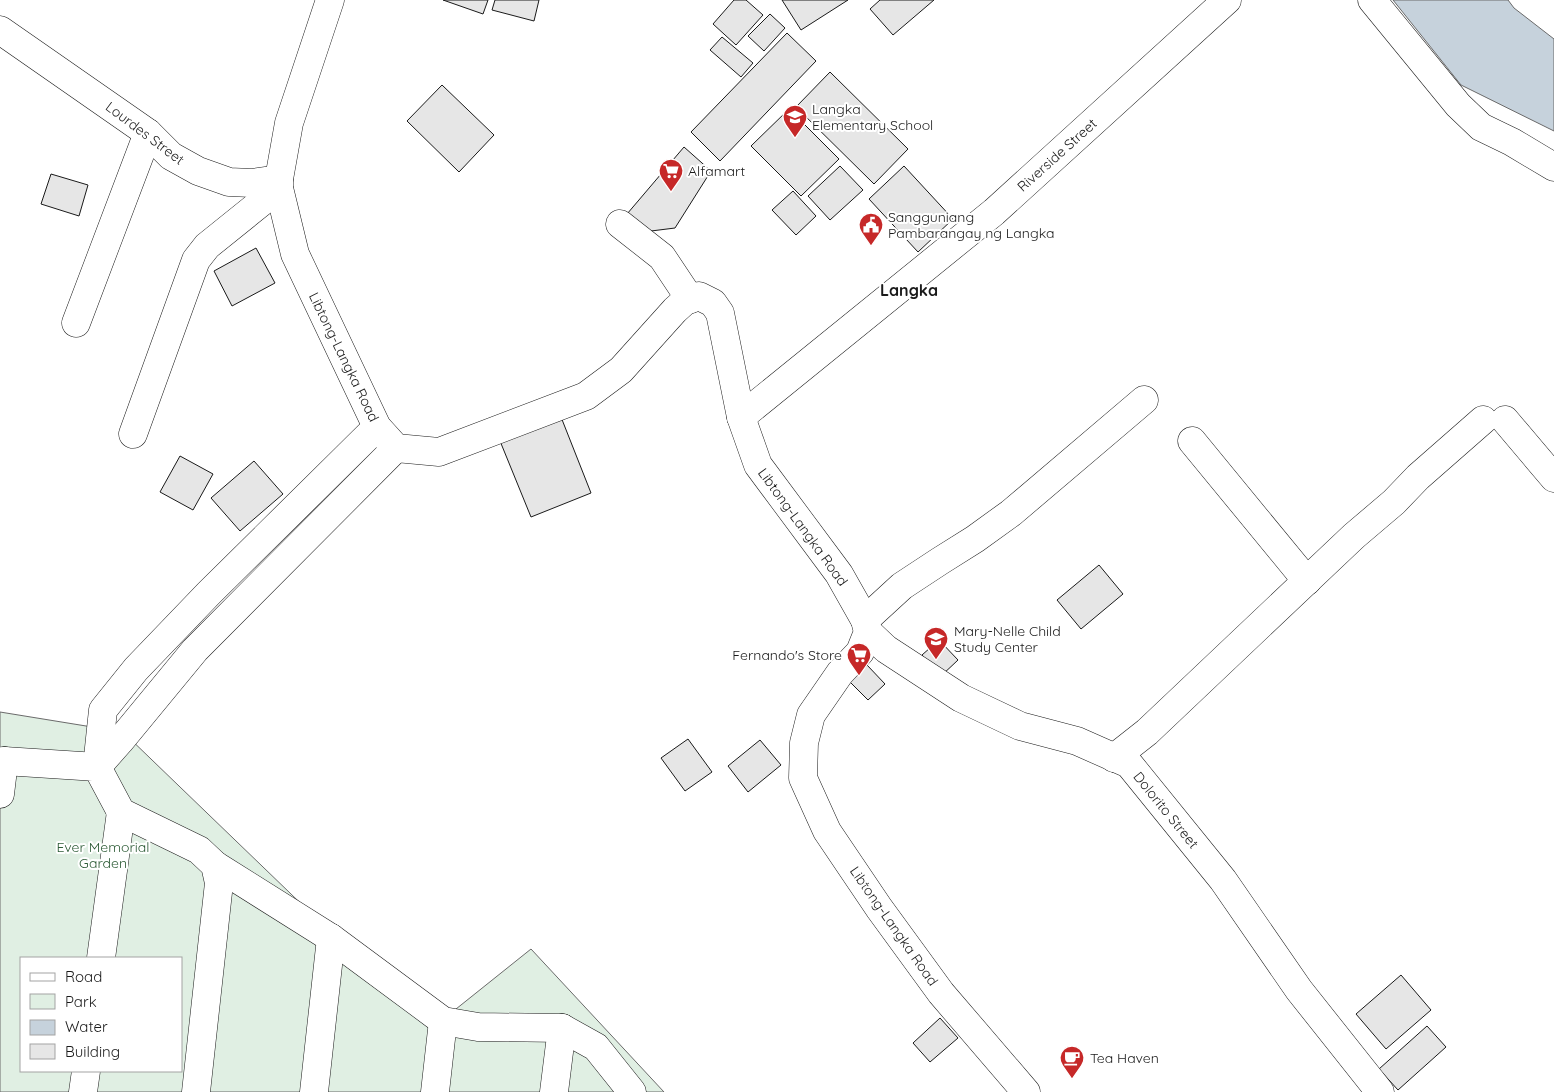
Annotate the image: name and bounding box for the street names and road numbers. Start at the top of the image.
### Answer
street label: Lourdes Street [102,98,188,169]
street label: Riverside Street [1013,114,1101,196]
street label: Libtong-Langka Road [305,289,383,425]
street label: Libtong-Langka Road [754,464,852,590]
street label: Dolorito Street [1129,768,1203,852]
street label: Libtong-Langka Road [846,863,942,989]

